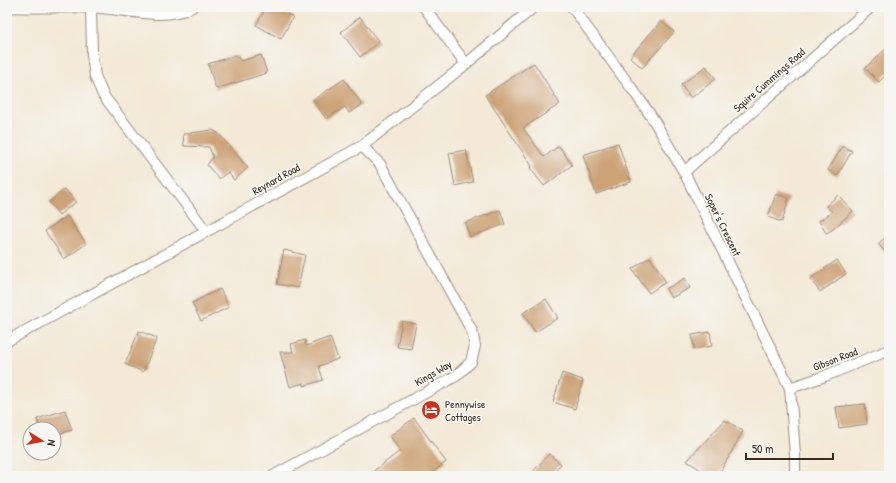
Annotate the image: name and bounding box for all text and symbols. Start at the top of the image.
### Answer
street label: Squire Cummings Road [730,45,808,115]
street label: Reynard Road [250,160,303,198]
street label: Soper's Crescent [702,192,744,259]
street label: Gibson Road [811,344,860,374]
street label: Kings Way [412,357,454,389]
place label: Pennywise Cottages [445,397,486,424]
hotel icon: Pennywise Cottages [420,399,442,421]
north arrow [22,421,62,461]
scale bar [746,435,833,461]
text: N [44,439,59,447]
text: 50 m [752,440,773,457]

